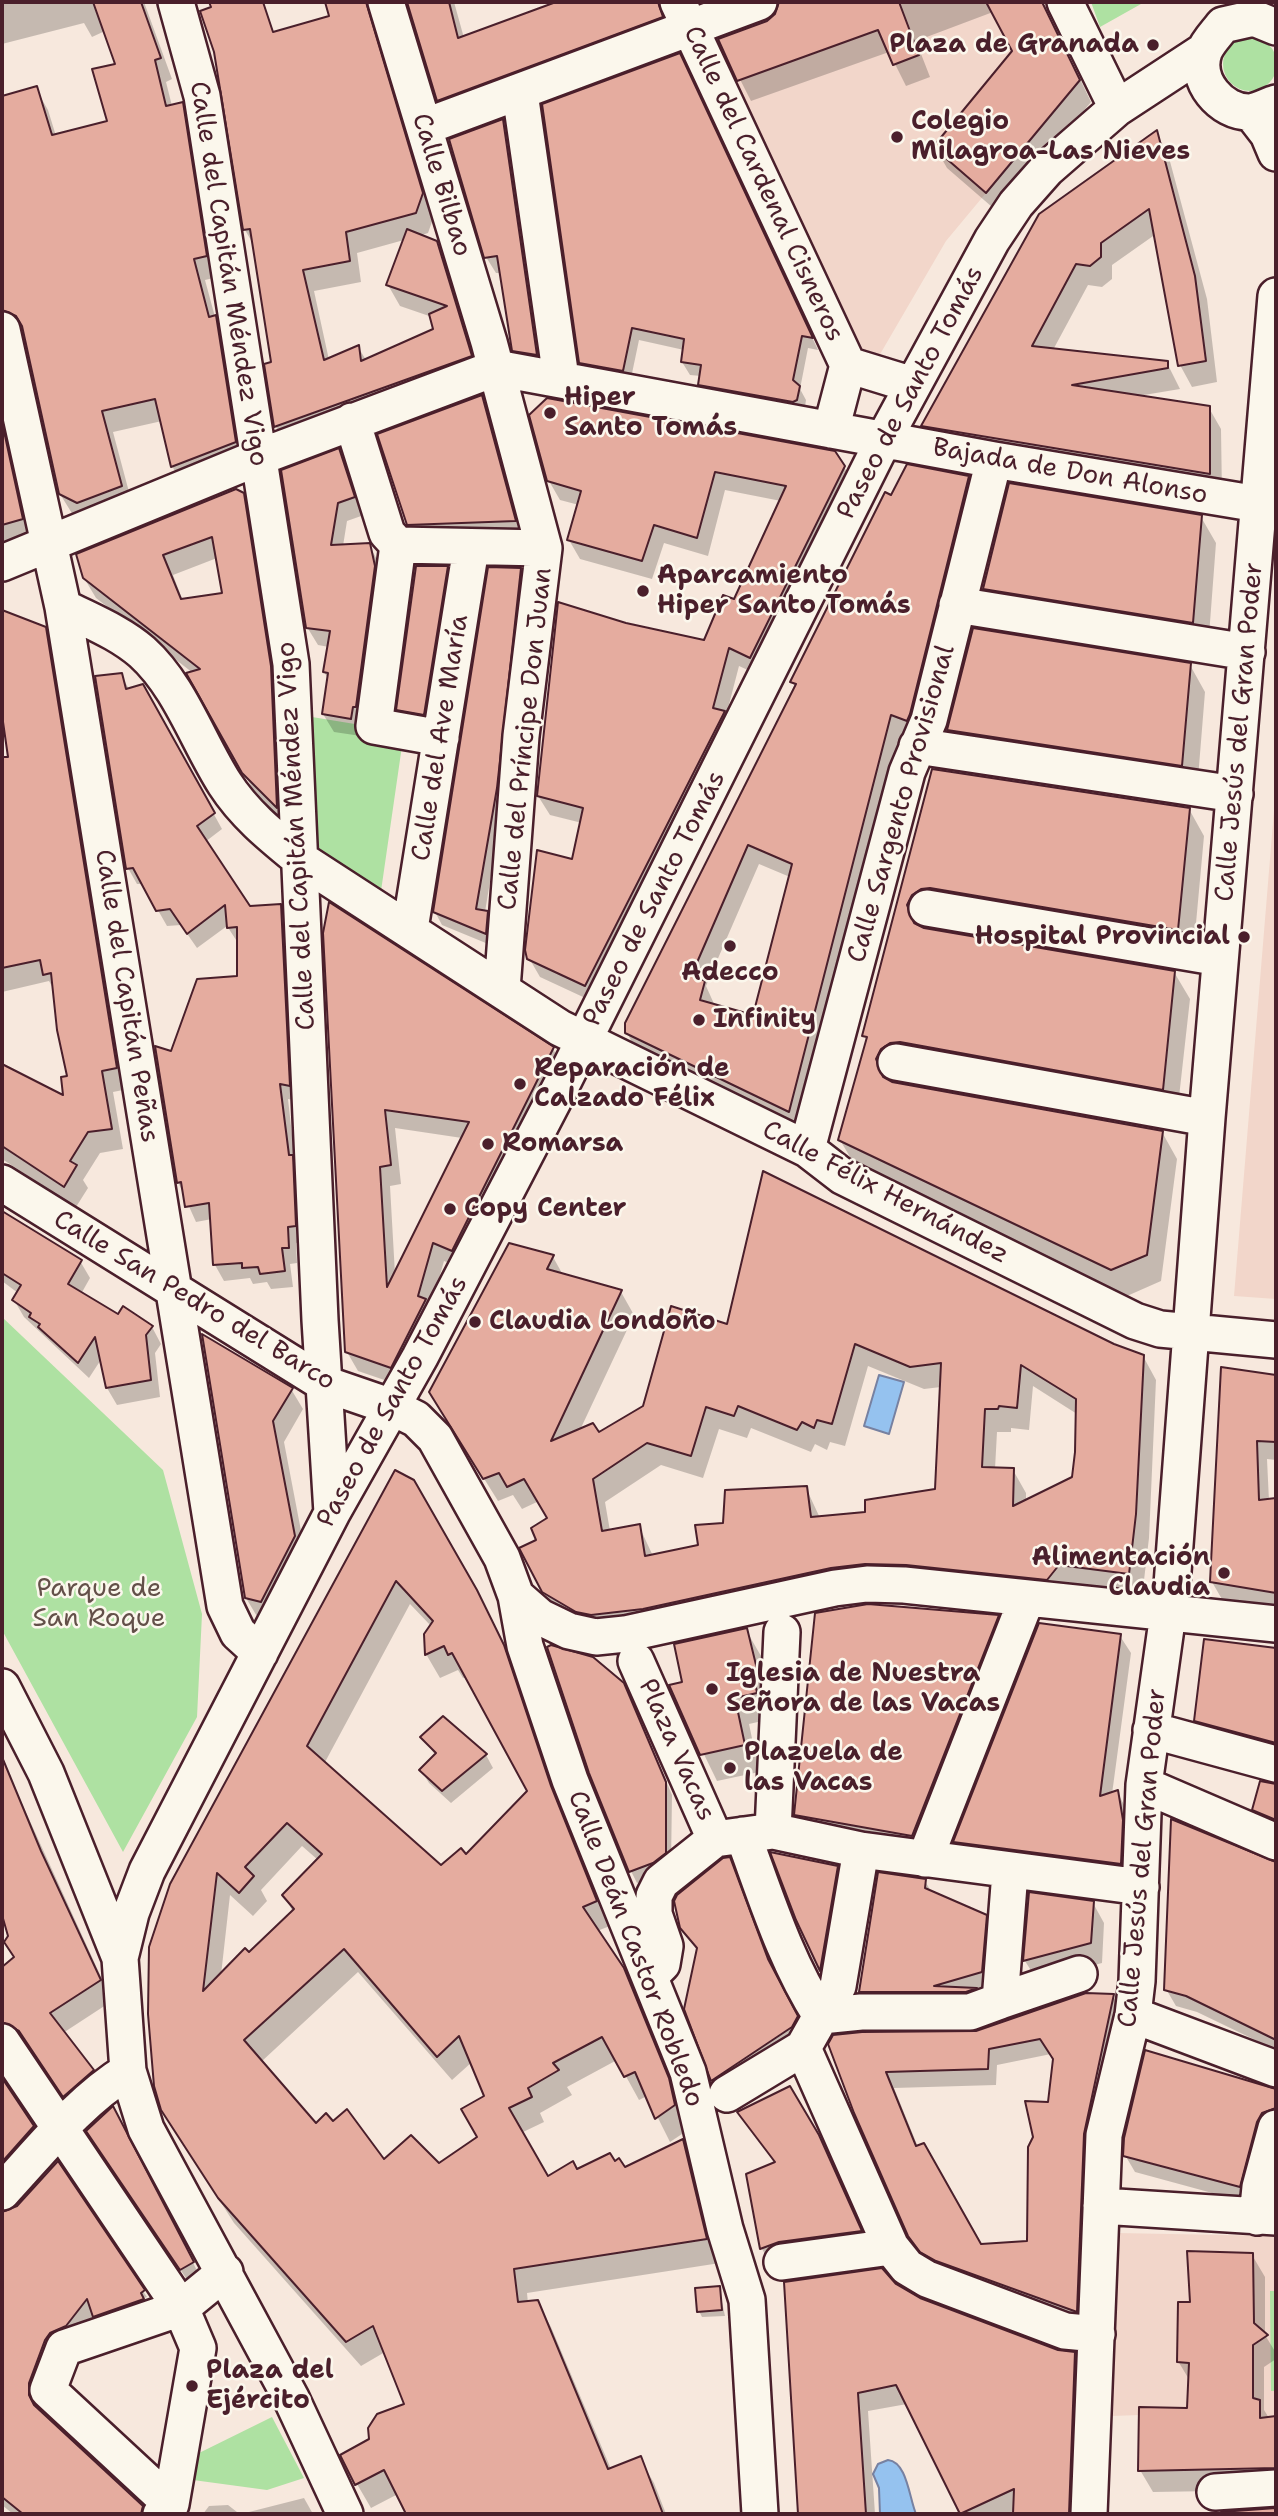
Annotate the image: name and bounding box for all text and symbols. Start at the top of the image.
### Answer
street label: Calle del Cardenal Cisneros [676,21,850,347]
place label: Plaza de Granada [889,29,1139,61]
marker: Plaza de Granada [1145,37,1161,53]
street label: Calle del Capitán Méndez Vigo [182,79,274,469]
place label: Colegio Milagroa-Las Nieves [911,106,1190,168]
street label: Calle Bilbao [404,110,478,260]
marker: Colegio Milagroa-Las Nieves [889,129,905,145]
street label: Paseo de Santo Tomás [831,261,991,525]
place label: Hiper Santo Tomás [564,382,737,444]
marker: Hiper Santo Tomás [542,405,558,421]
street label: Bajada de Don Alonso [930,432,1210,512]
place label: Aparcamiento Hiper Santo Tomás [657,560,911,622]
street label: Calle Jesús del Gran Poder [1210,561,1270,903]
street label: Calle del Príncipe Don Juan [492,566,560,912]
marker: Aparcamiento Hiper Santo Tomás [635,583,651,599]
street label: Calle del Ave María [406,613,476,863]
street label: Calle del Capitán Méndez Vigo [271,641,323,1031]
street label: Calle Sargento Provisional [842,641,962,967]
street label: Paseo de Santo Tomás [577,766,733,1032]
street label: Calle del Capitán Peñas [87,847,165,1145]
place label: Hospital Provincial [975,921,1230,953]
marker: Hospital Provincial [1236,929,1252,945]
marker: Adecco [722,938,738,954]
place label: Adecco [681,957,779,989]
place label: Infinity [713,1004,816,1036]
marker: Infinity [691,1012,707,1028]
place label: Reparación de Calzado Félix [534,1053,730,1114]
marker: Reparación de Calzado Félix [512,1076,528,1092]
street label: Calle Félix Hernández [757,1115,1013,1271]
place label: Romarsa [502,1128,623,1160]
marker: Romarsa [480,1136,496,1152]
place label: Copy Center [464,1193,627,1225]
marker: Copy Center [442,1201,458,1217]
street label: Calle San Pedro del Barco [47,1204,341,1398]
street label: Paseo de Santo Tomás [311,1271,475,1533]
place label: Claudia Londoño [489,1306,716,1338]
marker: Claudia Londoño [467,1314,483,1330]
place label: Alimentación Claudia [1032,1542,1210,1604]
marker: Alimentación Claudia [1216,1565,1232,1581]
park label: Parque de San Roque [33,1573,165,1634]
place label: Iglesia de Nuestra Señora de las Vacas [726,1658,1000,1720]
street label: Plaza Vacas [631,1674,721,1826]
marker: Iglesia de Nuestra Señora de las Vacas [704,1681,720,1697]
street label: Calle Jesús del Gran Poder [1113,1687,1173,2029]
place label: Plazuela de las Vacas [744,1737,903,1798]
marker: Plazuela de las Vacas [722,1760,738,1776]
street label: Calle Deán Castor Robledo [560,1786,710,2112]
place label: Plaza del Ejército [206,2355,334,2416]
marker: Plaza del Ejército [184,2378,200,2394]

